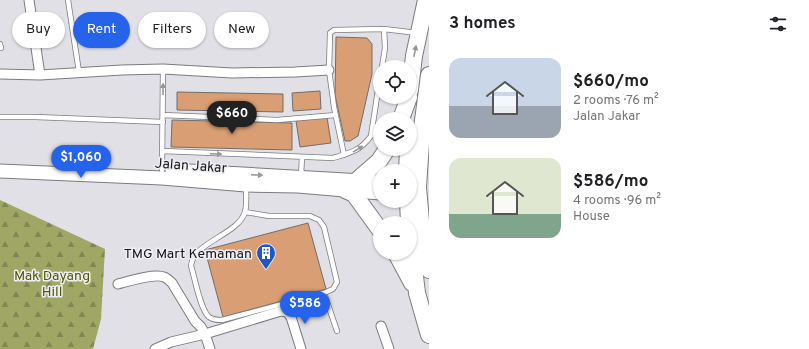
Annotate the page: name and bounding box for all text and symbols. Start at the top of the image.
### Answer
chip: Buy [12,12,65,48]
chip: Rent [73,12,130,48]
chip: Filters [138,12,206,48]
chip: New [214,12,269,48]
text: 3 homes [449,13,516,35]
icon: filters [767,13,789,35]
one-way arrow [412,45,418,57]
map controls [373,60,417,260]
button: locate [373,60,417,104]
text: $660/mo [573,71,649,93]
icon: home [481,74,529,122]
one-way arrow [160,82,166,95]
text: 2 rooms · 76 m² [573,93,659,109]
pin: $660 [208,101,256,135]
text: $660 [216,106,248,122]
text: Jalan Jakar [573,109,640,125]
button: layers [373,112,417,156]
pin: $1,060 [48,145,114,179]
one-way arrow [352,145,363,152]
text: $1,060 [60,150,102,166]
one-way arrow [210,150,222,157]
street label: Jalan Jakar [154,155,228,178]
button: + [373,164,417,208]
text: $586/mo [573,171,648,193]
one-way arrow [251,172,263,179]
icon: home [481,174,529,222]
text: 4 rooms · 96 m² [573,193,661,209]
text: House [573,209,610,225]
button: − [373,216,417,260]
building icon: TMG Mart Kemaman [255,242,277,270]
place label: TMG Mart Kemaman [124,246,252,263]
park label: Mak Dayang Hill [14,268,90,301]
pin: $586 [281,291,329,325]
text: $586 [289,296,321,312]

